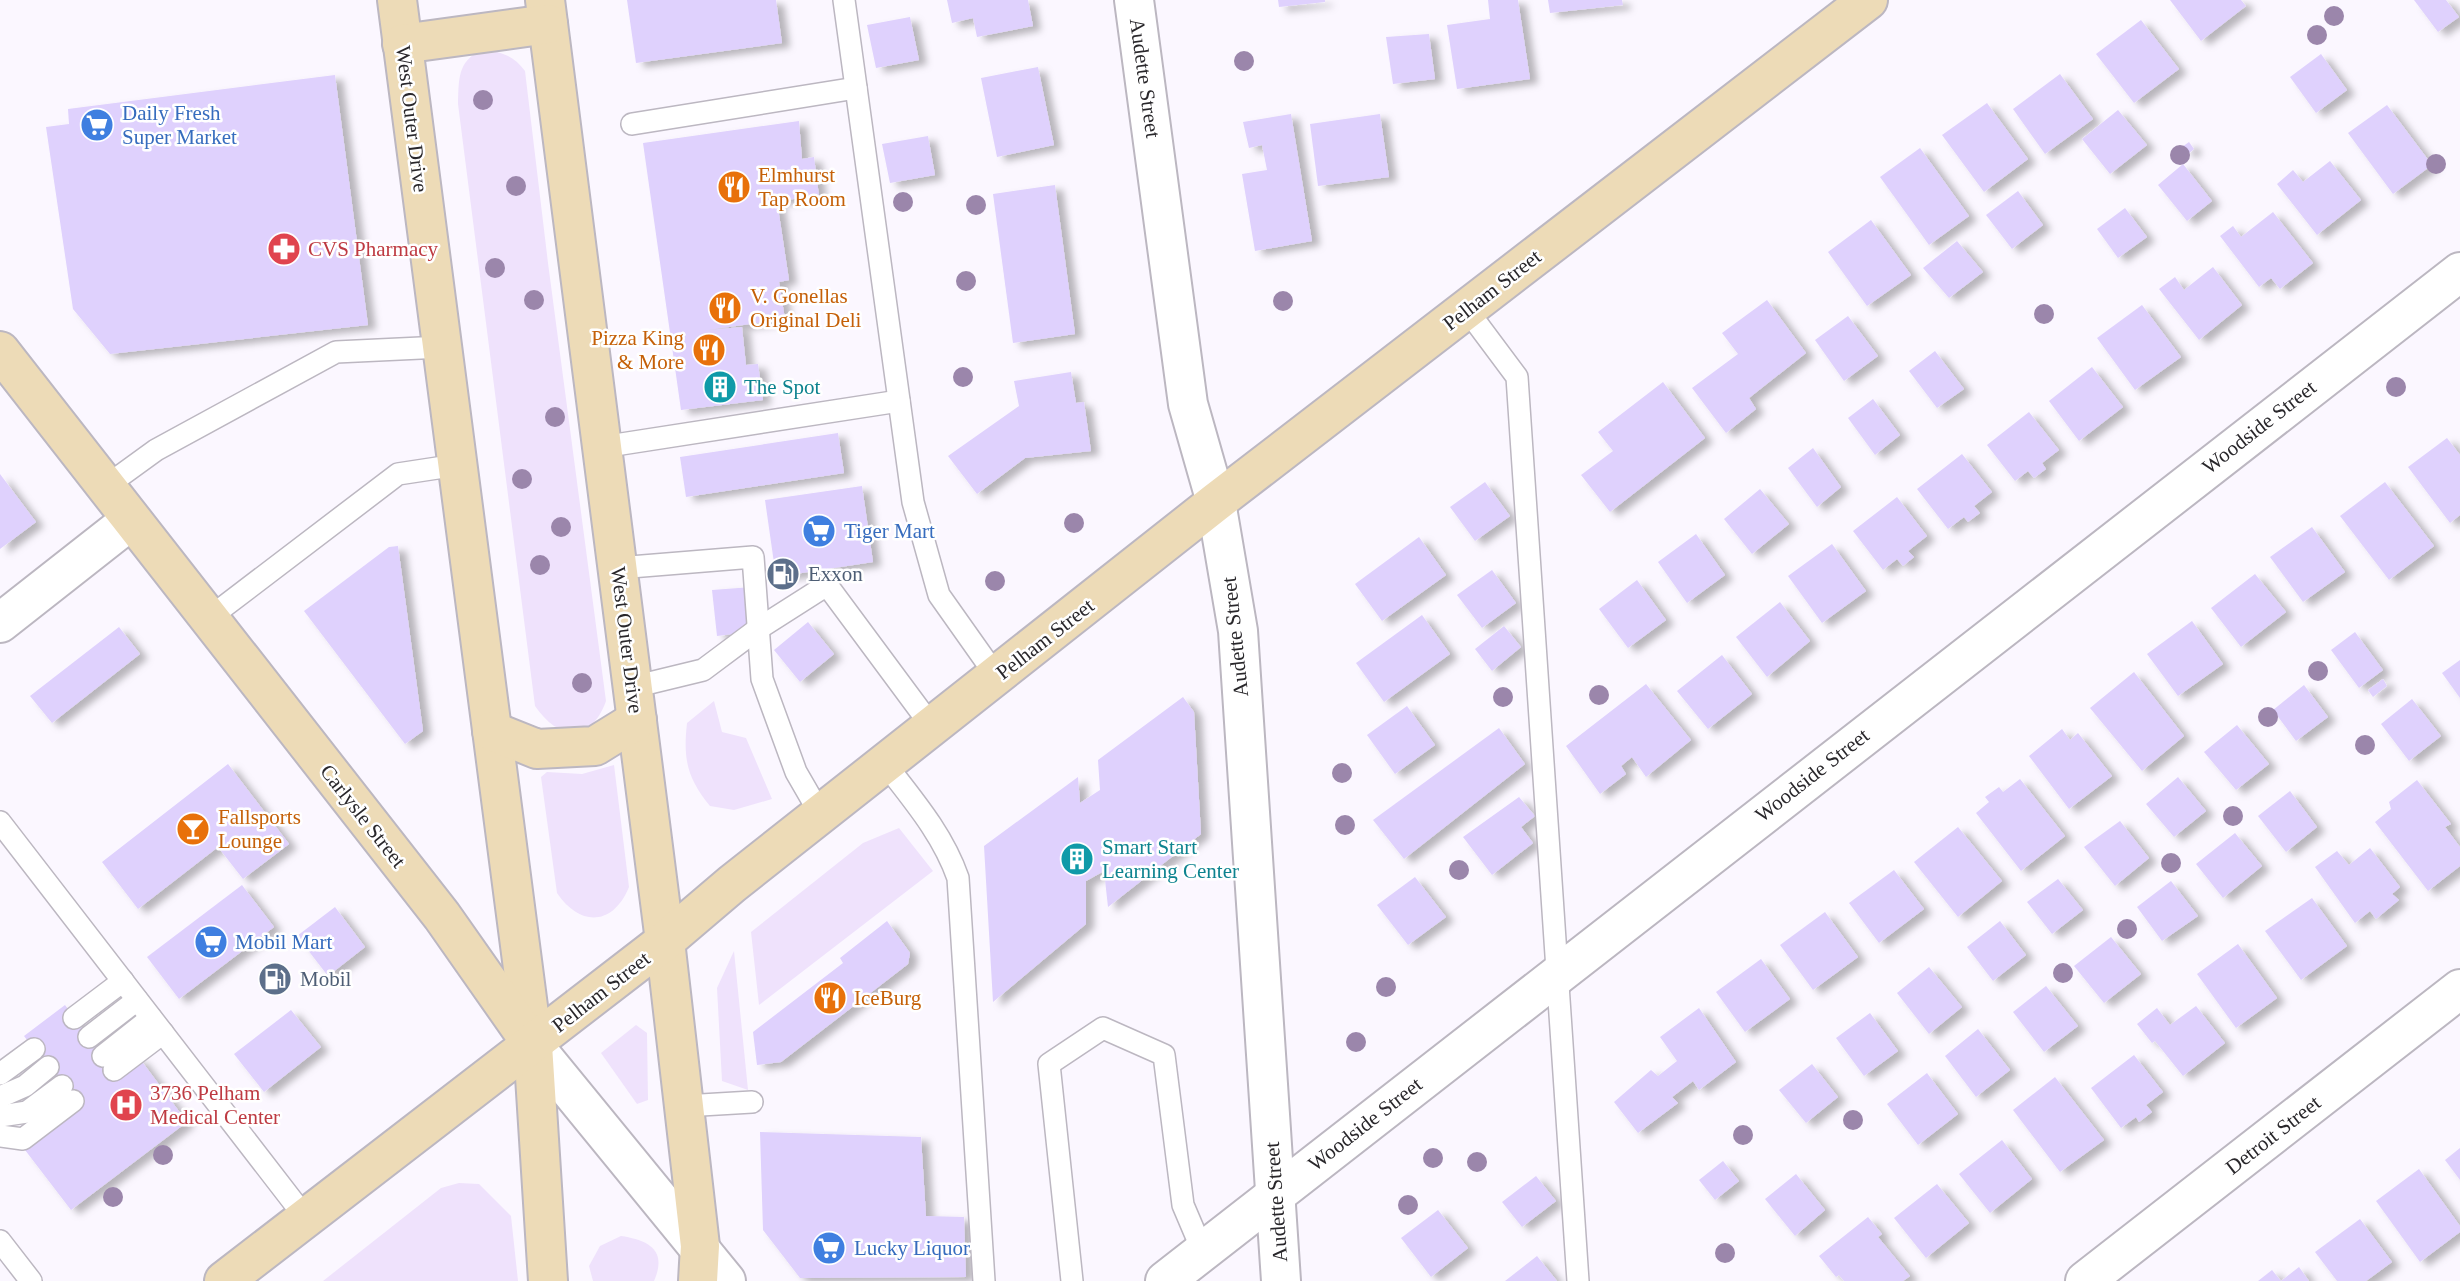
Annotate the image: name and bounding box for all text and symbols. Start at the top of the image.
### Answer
street label: Audette Street [1125,17,1165,140]
street label: West Outer Drive [391,44,433,194]
place label: Daily Fresh Super Market [122,101,237,149]
supermarket icon: Daily Fresh Super Market [78,106,116,144]
place label: Elmhurst Tap Room [758,163,846,211]
restaurant icon: Elmhurst Tap Room [715,168,753,206]
pharmacy icon: CVS Pharmacy [265,230,303,268]
place label: CVS Pharmacy [308,237,439,261]
street label: Pelham Street [1438,244,1546,336]
place label: V. Gonellas Original Deli [750,284,862,332]
restaurant icon: V. Gonellas Original Deli [706,289,744,327]
place label: Pizza King & More [591,326,684,374]
restaurant icon: Pizza King & More [690,331,728,369]
building icon: The Spot [701,368,739,406]
place label: The Spot [744,375,821,399]
street label: Woodside Street [2197,375,2321,479]
supermarket icon: Tiger Mart [800,512,838,550]
place label: Tiger Mart [844,519,935,543]
fuel station icon: Exxon [764,555,802,593]
place label: Exxon [808,562,863,586]
street label: West Outer Drive [606,565,648,715]
street label: Audette Street [1217,576,1253,698]
street label: Pelham Street [991,593,1099,685]
street label: Woodside Street [1750,723,1874,827]
street label: Carlysle Street [315,760,411,872]
place label: Fallsports Lounge [218,805,301,853]
bar icon: Fallsports Lounge [174,810,212,848]
place label: Smart Start Learning Center [1102,835,1239,883]
building icon: Smart Start Learning Center [1058,840,1096,878]
supermarket icon: Mobil Mart [192,923,230,961]
place label: Mobil Mart [235,930,333,954]
street label: Pelham Street [547,946,655,1038]
fuel station icon: Mobil [256,960,294,998]
place label: Mobil [300,967,352,991]
restaurant icon: IceBurg [811,979,849,1017]
place label: IceBurg [854,986,922,1010]
street label: Woodside Street [1303,1072,1427,1176]
place label: 3736 Pelham Medical Center [150,1081,280,1129]
hospital icon: 3736 Pelham Medical Center [107,1086,145,1124]
street label: Detroit Street [2221,1090,2325,1179]
street label: Audette Street [1260,1141,1292,1263]
supermarket icon: Lucky Liquor [810,1229,848,1267]
place label: Lucky Liquor [854,1236,970,1260]

